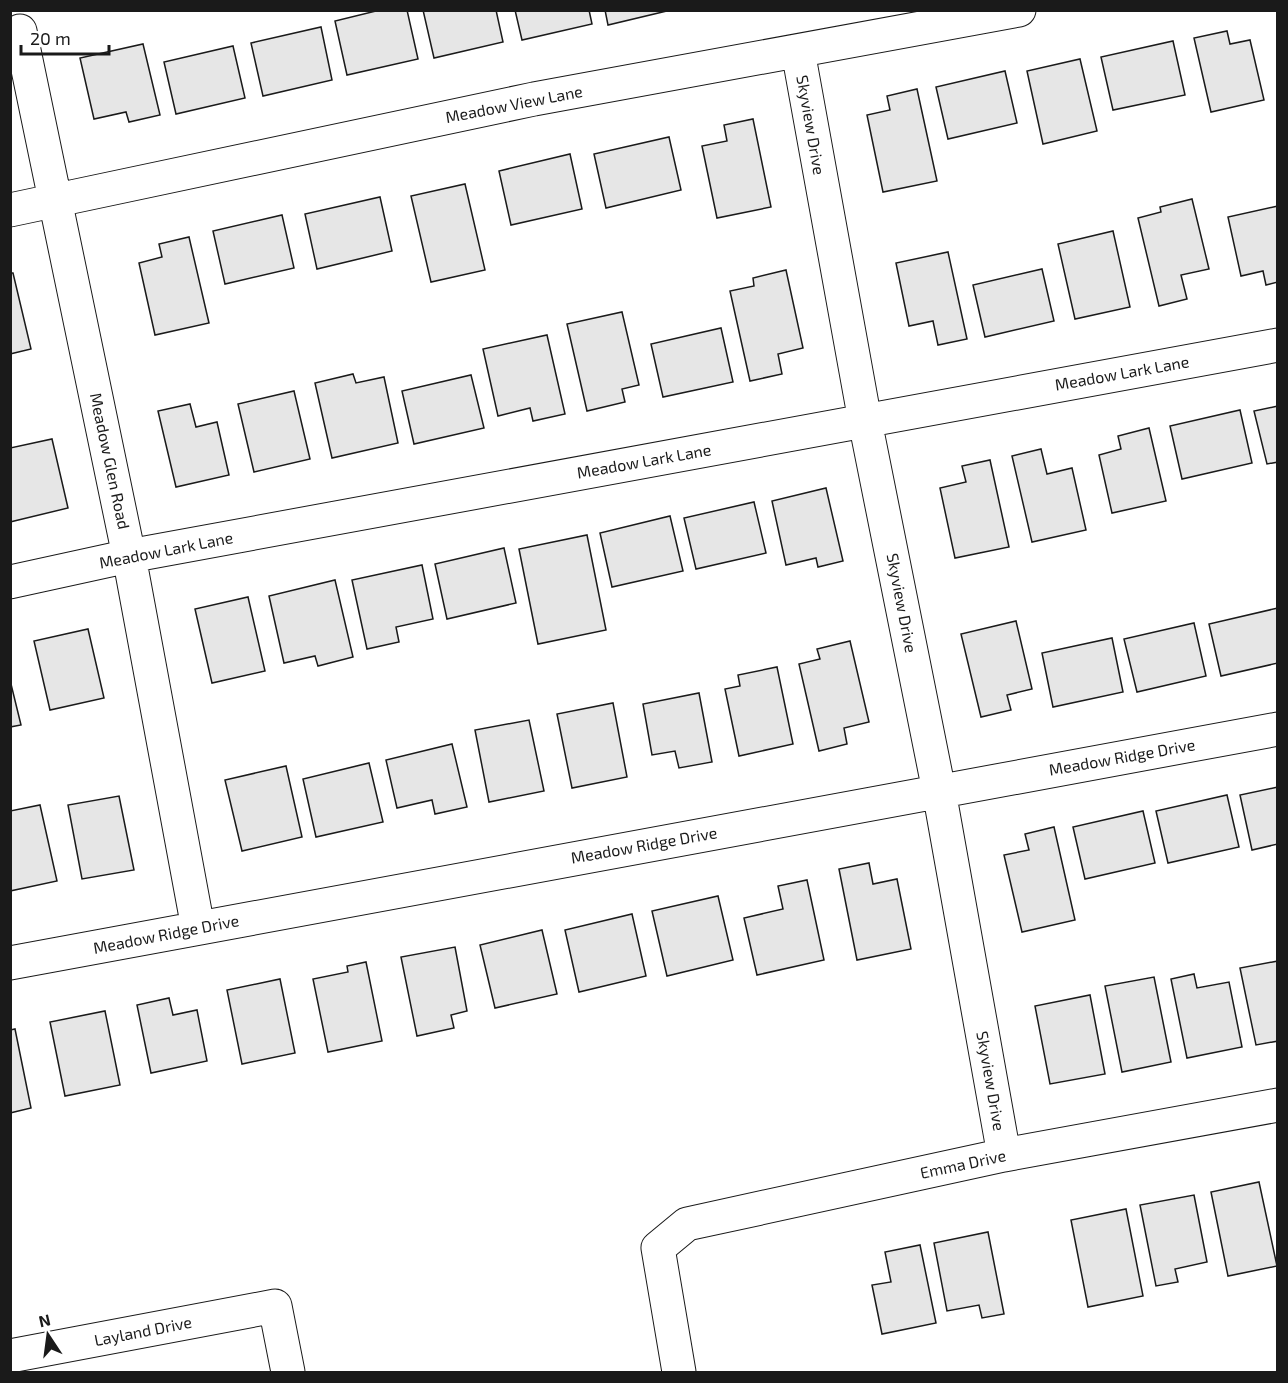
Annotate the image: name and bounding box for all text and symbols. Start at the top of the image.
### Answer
scale bar [21,18,110,56]
text: 20 m [30,27,71,49]
street label: Skyview Drive [793,74,830,176]
street label: Meadow View Lane [444,81,584,126]
street label: Meadow Lark Lane [1053,351,1190,394]
street label: Meadow Glen Road [87,391,134,531]
street label: Meadow Lark Lane [575,439,712,482]
street label: Meadow Lark Lane [97,527,234,572]
street label: Skyview Drive [884,551,921,654]
street label: Meadow Ridge Drive [1047,734,1196,779]
street label: Meadow Ridge Drive [569,822,718,867]
street label: Meadow Ridge Drive [91,910,240,957]
street label: Skyview Drive [973,1030,1010,1132]
street label: Emma Drive [918,1145,1008,1182]
north arrow [18,1305,78,1365]
text: N [37,1309,52,1330]
street label: Layland Drive [92,1312,193,1349]

